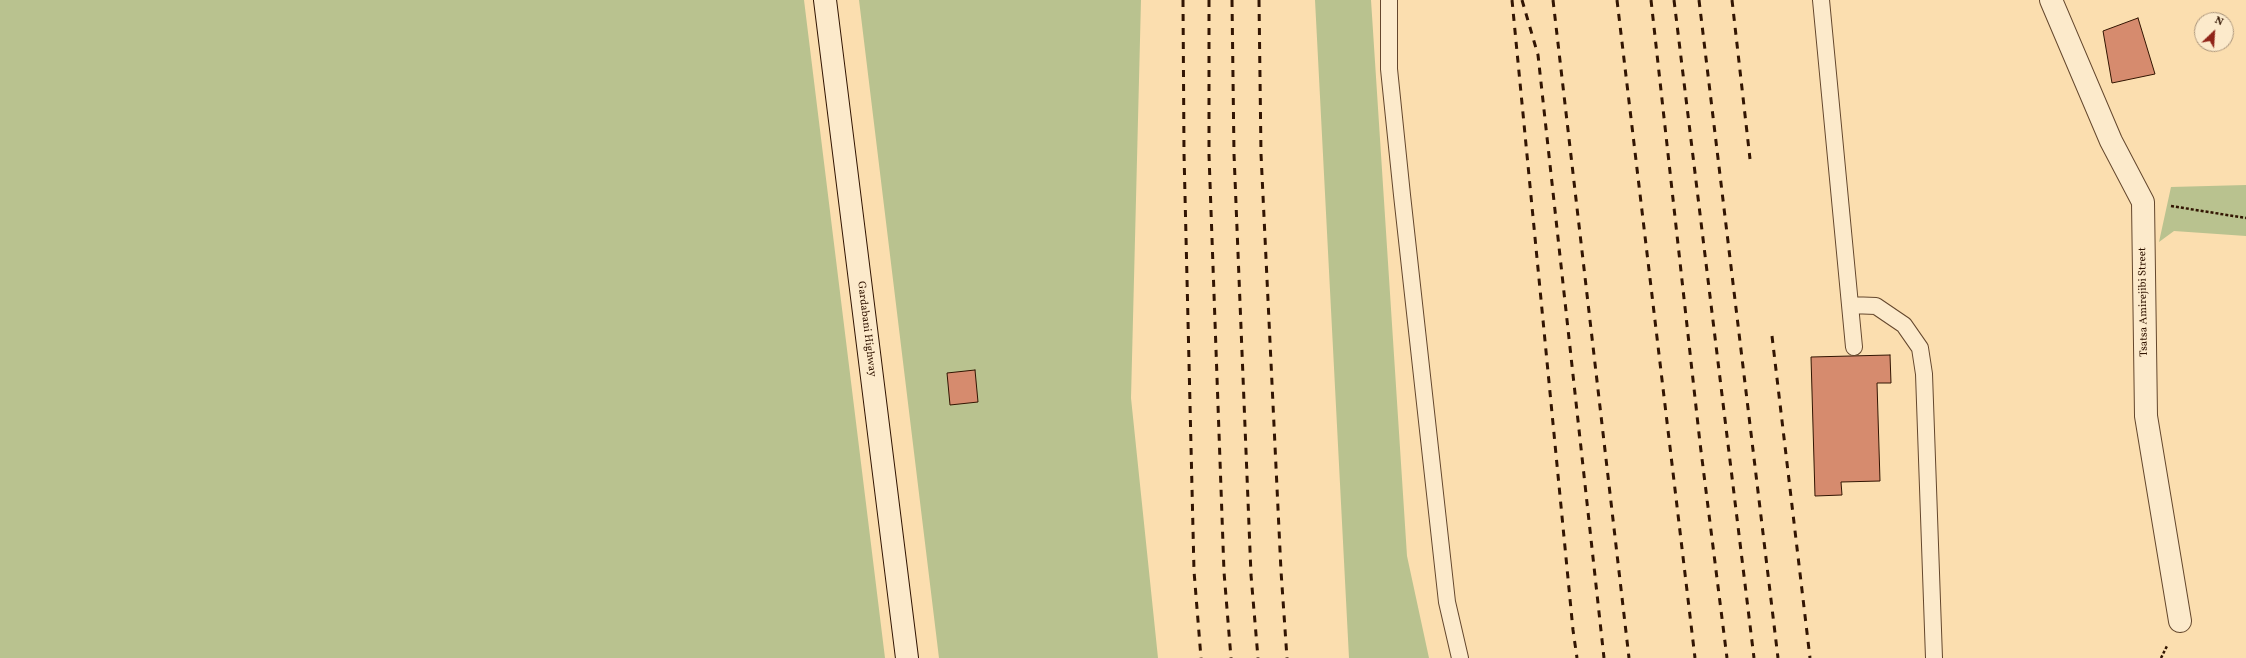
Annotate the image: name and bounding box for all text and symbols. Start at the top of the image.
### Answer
north arrow [2194,12,2234,52]
text: N [2212,13,2226,30]
street label: Tsatsa Amirejibi Street [2136,247,2152,357]
street label: Gardabani Highway [854,280,878,378]

